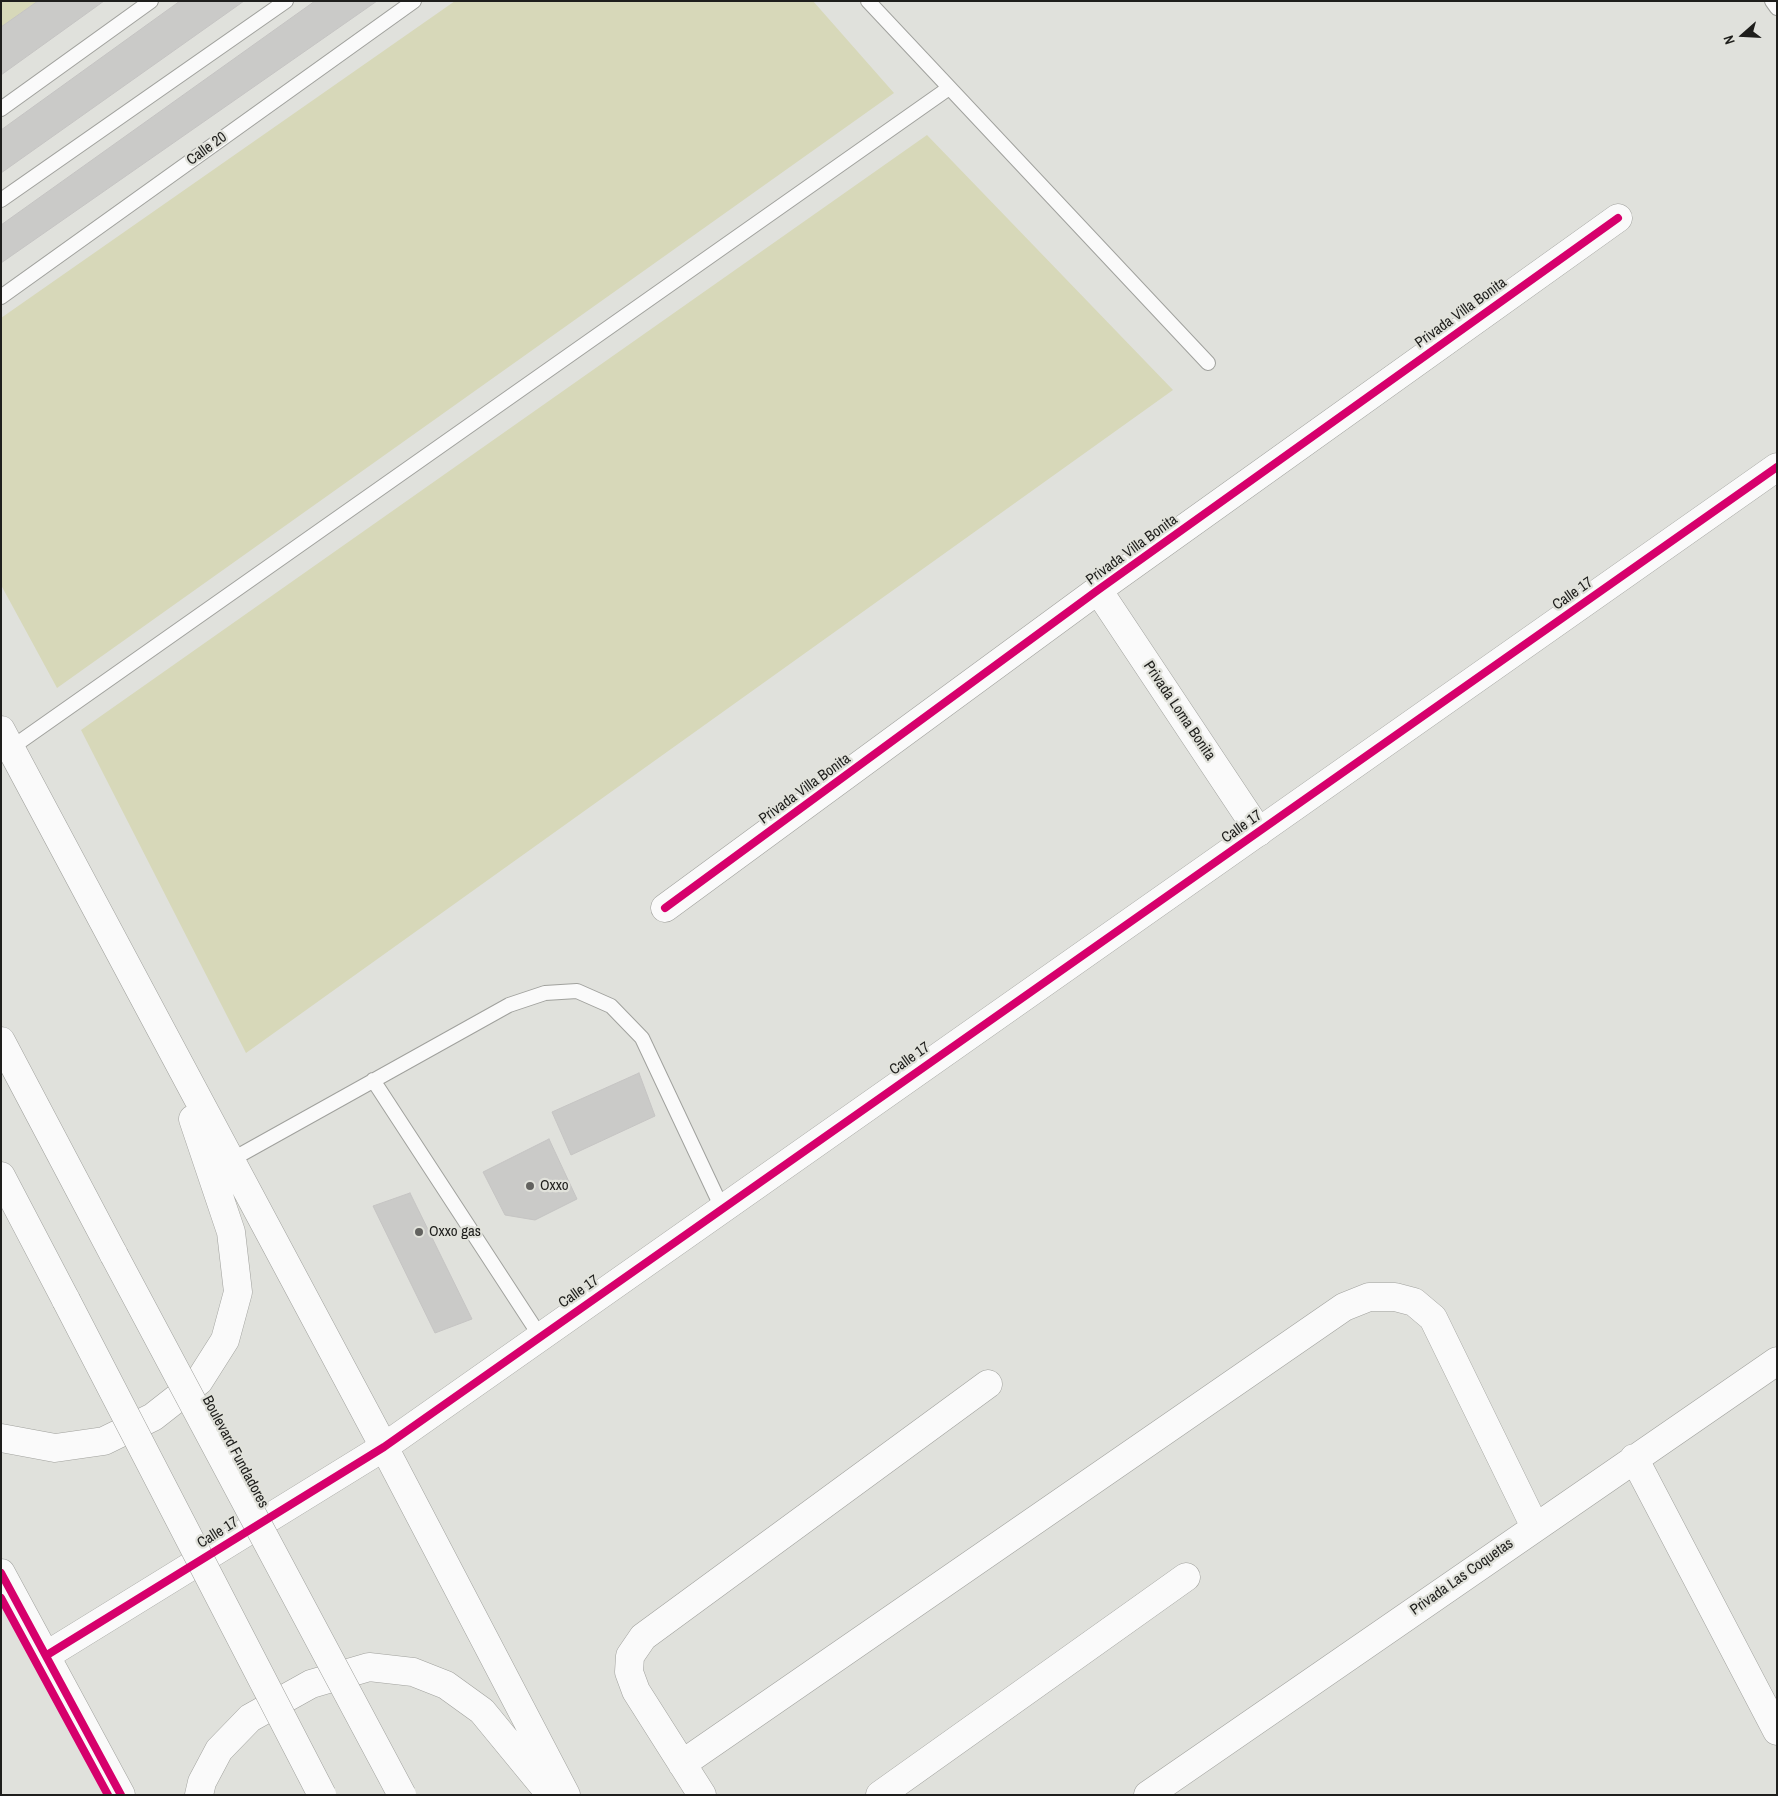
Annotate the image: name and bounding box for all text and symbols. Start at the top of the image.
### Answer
north arrow [1718,10,1768,60]
text: N [1719,33,1739,47]
street label: Calle 20 [183,128,231,170]
street label: Privada Villa Bonita [1412,274,1510,352]
street label: Privada Villa Bonita [1083,511,1181,589]
street label: Calle 17 [1549,574,1597,614]
street label: Privada Loma Bonita [1139,658,1219,764]
street label: Privada Villa Bonita [756,750,854,828]
street label: Calle 17 [1218,807,1266,847]
street label: Calle 17 [886,1039,934,1079]
place label: Oxxo [540,1177,569,1195]
marker: Oxxo [524,1180,536,1192]
place label: Oxxo gas [429,1223,481,1241]
marker: Oxxo gas [413,1226,425,1238]
street label: Calle 17 [555,1272,603,1312]
street label: Boulevard Fundadores [198,1393,272,1511]
street label: Calle 17 [194,1513,242,1553]
street label: Privada Las Coquetas [1407,1535,1517,1619]

